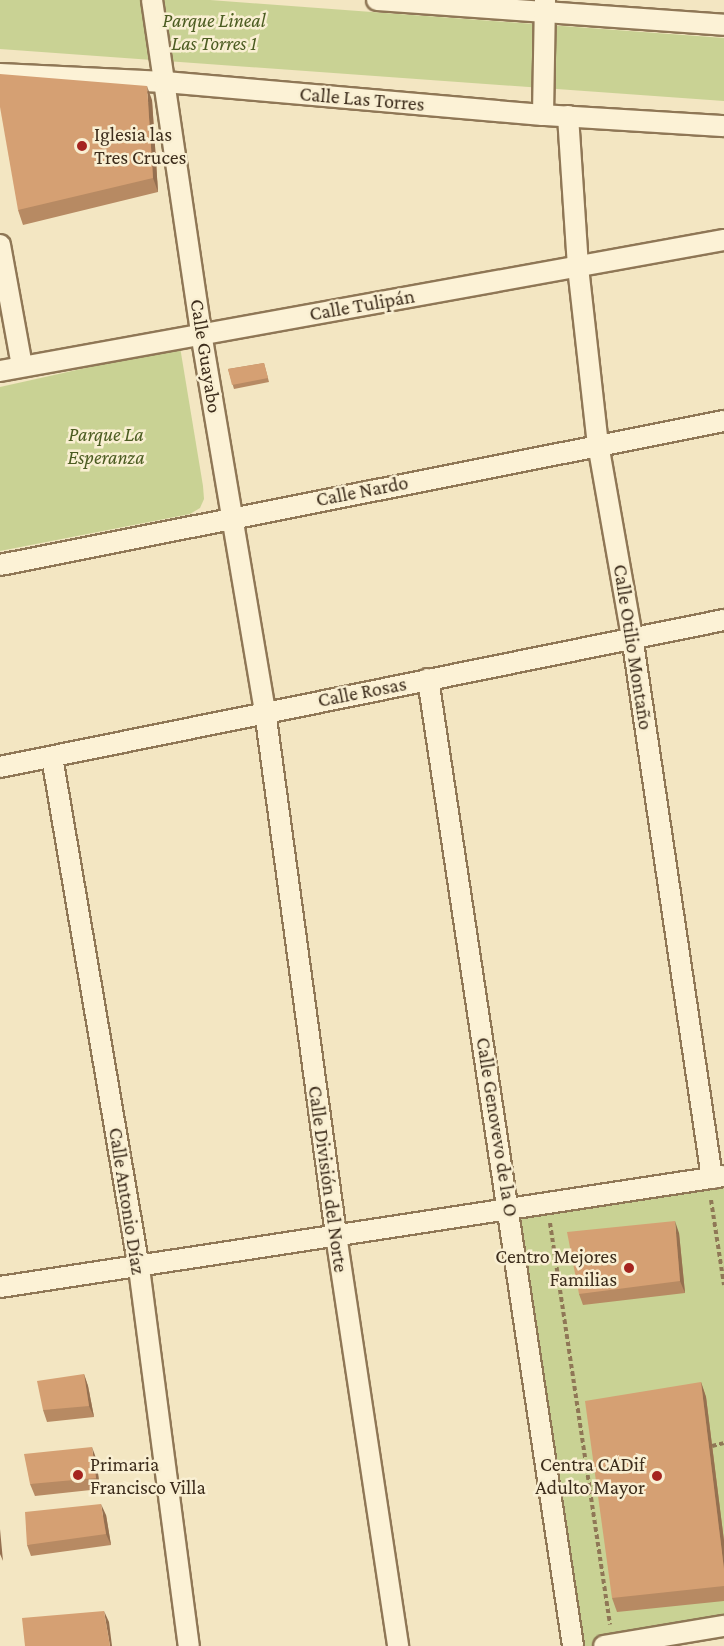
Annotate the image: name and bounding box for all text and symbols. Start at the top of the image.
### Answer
park label: Parque Lineal Las Torres 1 [162,9,266,56]
street label: Calle Las Torres [299,82,425,116]
place label: Iglesia las Tres Cruces [94,122,186,169]
marker: Iglesia las Tres Cruces [75,139,89,153]
street label: Calle Tulipán [308,284,416,326]
street label: Calle Guayabo [185,297,227,415]
park label: Parque La Esperanza [67,423,145,470]
street label: Calle Nardo [314,470,410,512]
street label: Calle Otilio Montaño [608,563,658,731]
street label: Calle Rosas [316,672,408,712]
street label: Calle Genovevo de la O [471,1036,523,1218]
street label: Calle División del Norte [303,1084,353,1274]
street label: Calle Antonio Díaz [104,1126,150,1276]
place label: Centro Mejores Familias [495,1244,617,1291]
marker: Centro Mejores Familias [622,1261,636,1275]
place label: Primaria Francisco Villa [90,1452,206,1499]
place label: Centra CADif Adulto Mayor [535,1452,645,1499]
marker: Primaria Francisco Villa [71,1468,85,1482]
marker: Centra CADif Adulto Mayor [650,1469,664,1483]

